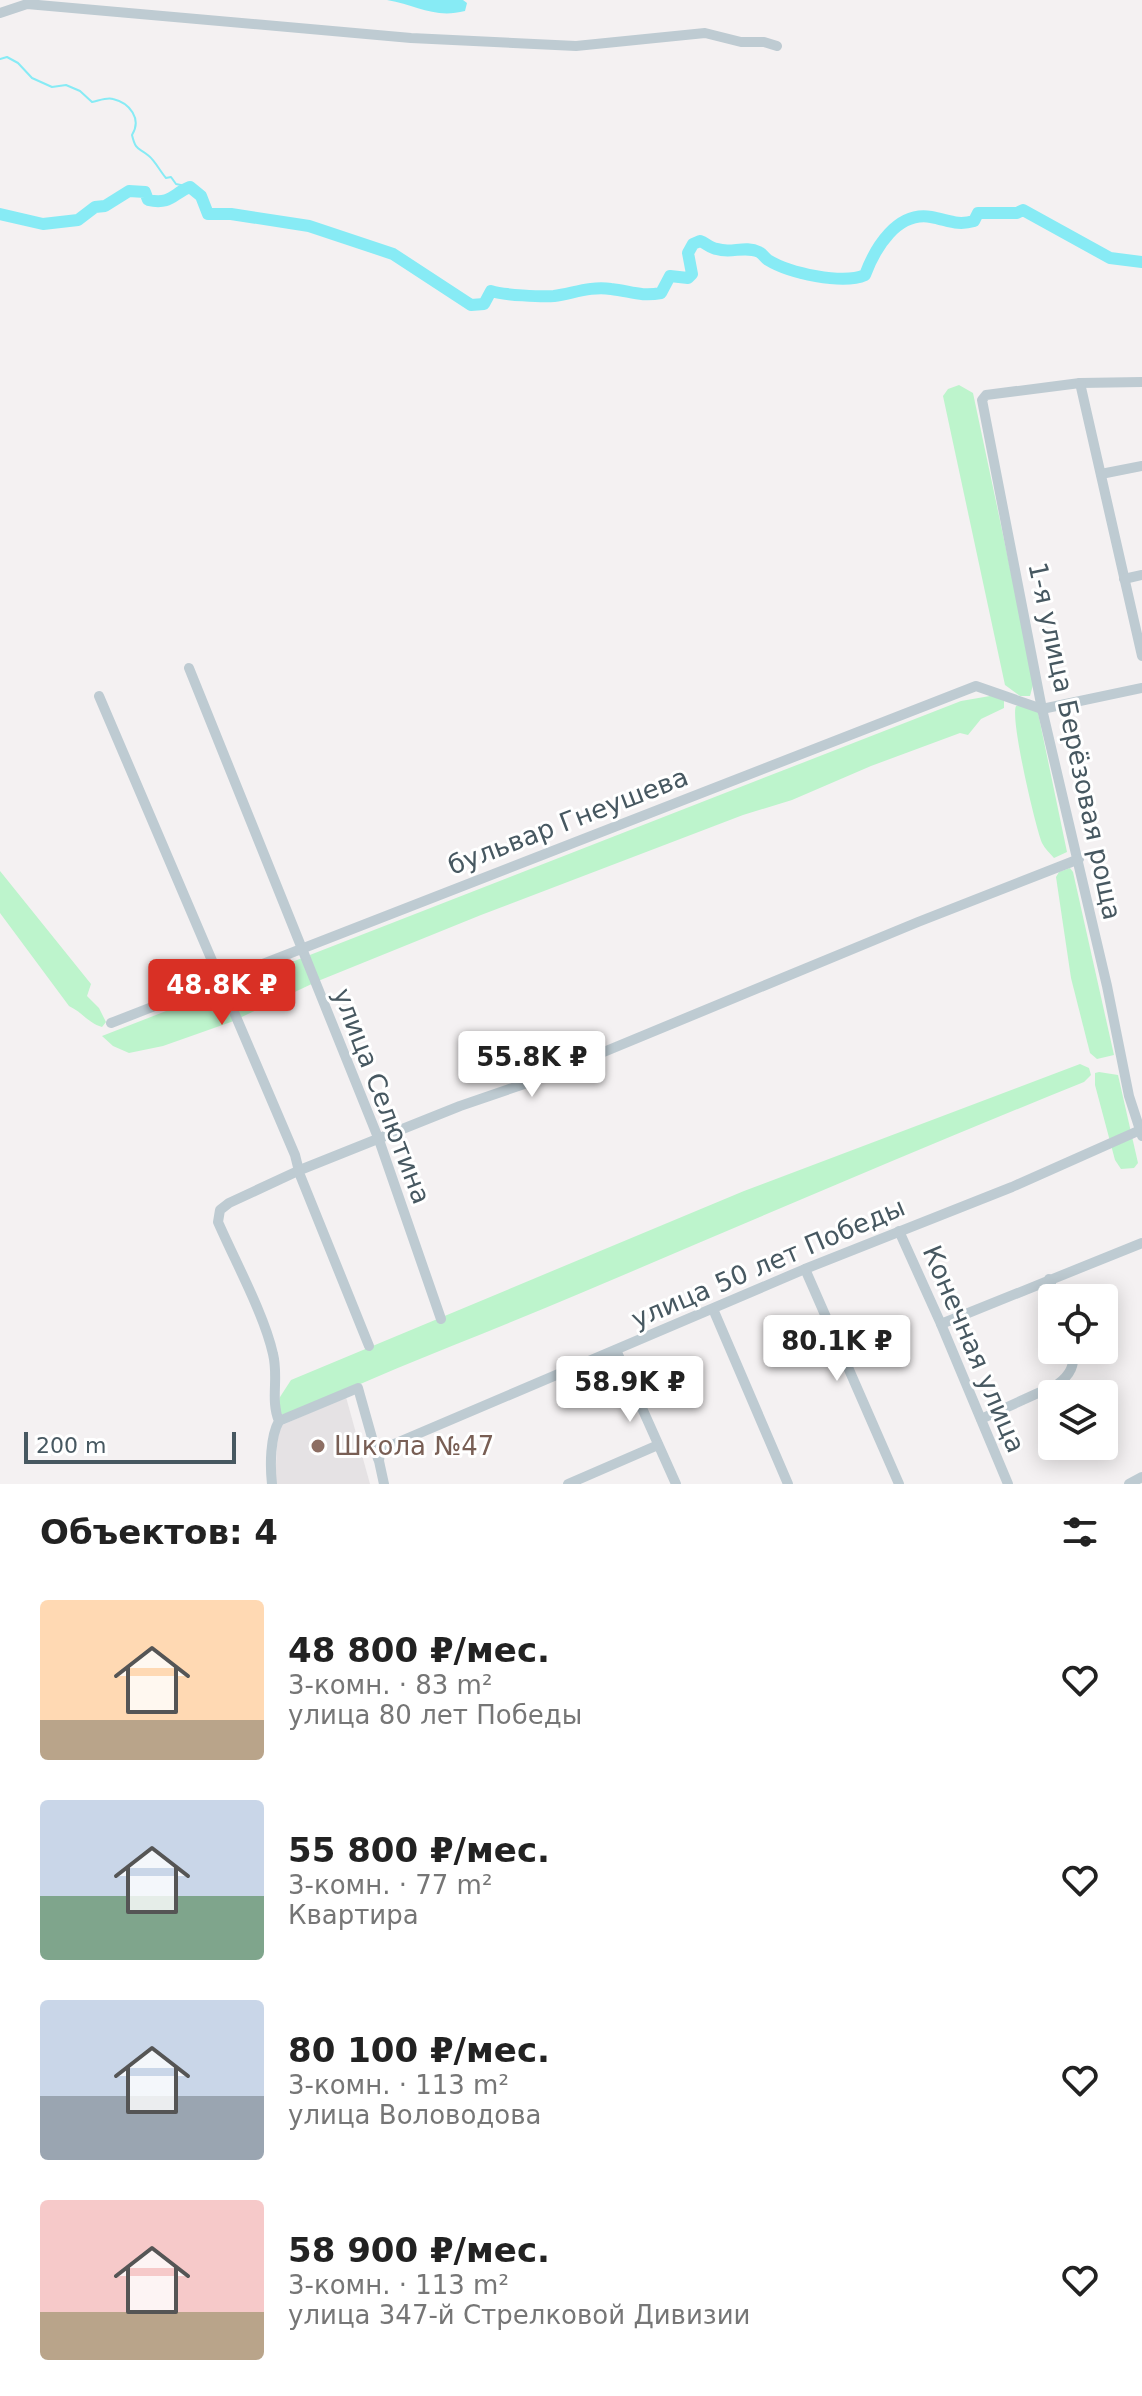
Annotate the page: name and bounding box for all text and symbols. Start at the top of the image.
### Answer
street label: 1-я улица Берёзовая роща [1022,560,1128,922]
street label: бульвар Гнеушева [444,761,692,881]
pin: 48.8K ₽ [148,959,296,1027]
text: 48.8K ₽ [166,970,278,1000]
street label: улица Селютина [327,984,437,1208]
pin: 55.8K ₽ [458,1031,606,1099]
text: 55.8K ₽ [476,1042,588,1072]
street label: улица 50 лет Победы [627,1192,909,1334]
street label: Конечная улица [917,1241,1031,1457]
map controls [1038,1284,1118,1460]
button: locate [1038,1284,1118,1364]
pin: 80.1K ₽ [763,1315,911,1383]
text: 80.1K ₽ [781,1326,893,1356]
pin: 58.9K ₽ [556,1356,704,1424]
text: 58.9K ₽ [574,1367,686,1397]
button: layers [1038,1380,1118,1460]
scale bar [24,1428,236,1464]
place label: Школа №47 [334,1431,494,1461]
text: 200 m [36,1433,106,1458]
marker: Школа №47 [309,1437,327,1455]
icon: filters [1058,1510,1102,1554]
text: Объектов: 4 [40,1512,278,1552]
text: 48 800 ₽/мес. [288,1630,550,1670]
icon: home [104,1632,200,1728]
icon: heart [1058,1658,1102,1702]
text: 3-комн. · 83 m² [288,1670,492,1700]
text: улица 80 лет Победы [288,1700,582,1730]
text: 55 800 ₽/мес. [288,1830,550,1870]
icon: home [104,1832,200,1928]
icon: heart [1058,1858,1102,1902]
text: 3-комн. · 77 m² [288,1870,492,1900]
text: Квартира [288,1900,419,1930]
text: 80 100 ₽/мес. [288,2030,550,2070]
icon: home [104,2032,200,2128]
icon: heart [1058,2058,1102,2102]
text: 3-комн. · 113 m² [288,2070,509,2100]
text: улица Воловодова [288,2100,541,2130]
text: 58 900 ₽/мес. [288,2230,550,2270]
icon: home [104,2232,200,2328]
icon: heart [1058,2258,1102,2302]
text: 3-комн. · 113 m² [288,2270,509,2300]
text: улица 347-й Стрелковой Дивизии [288,2300,750,2330]

